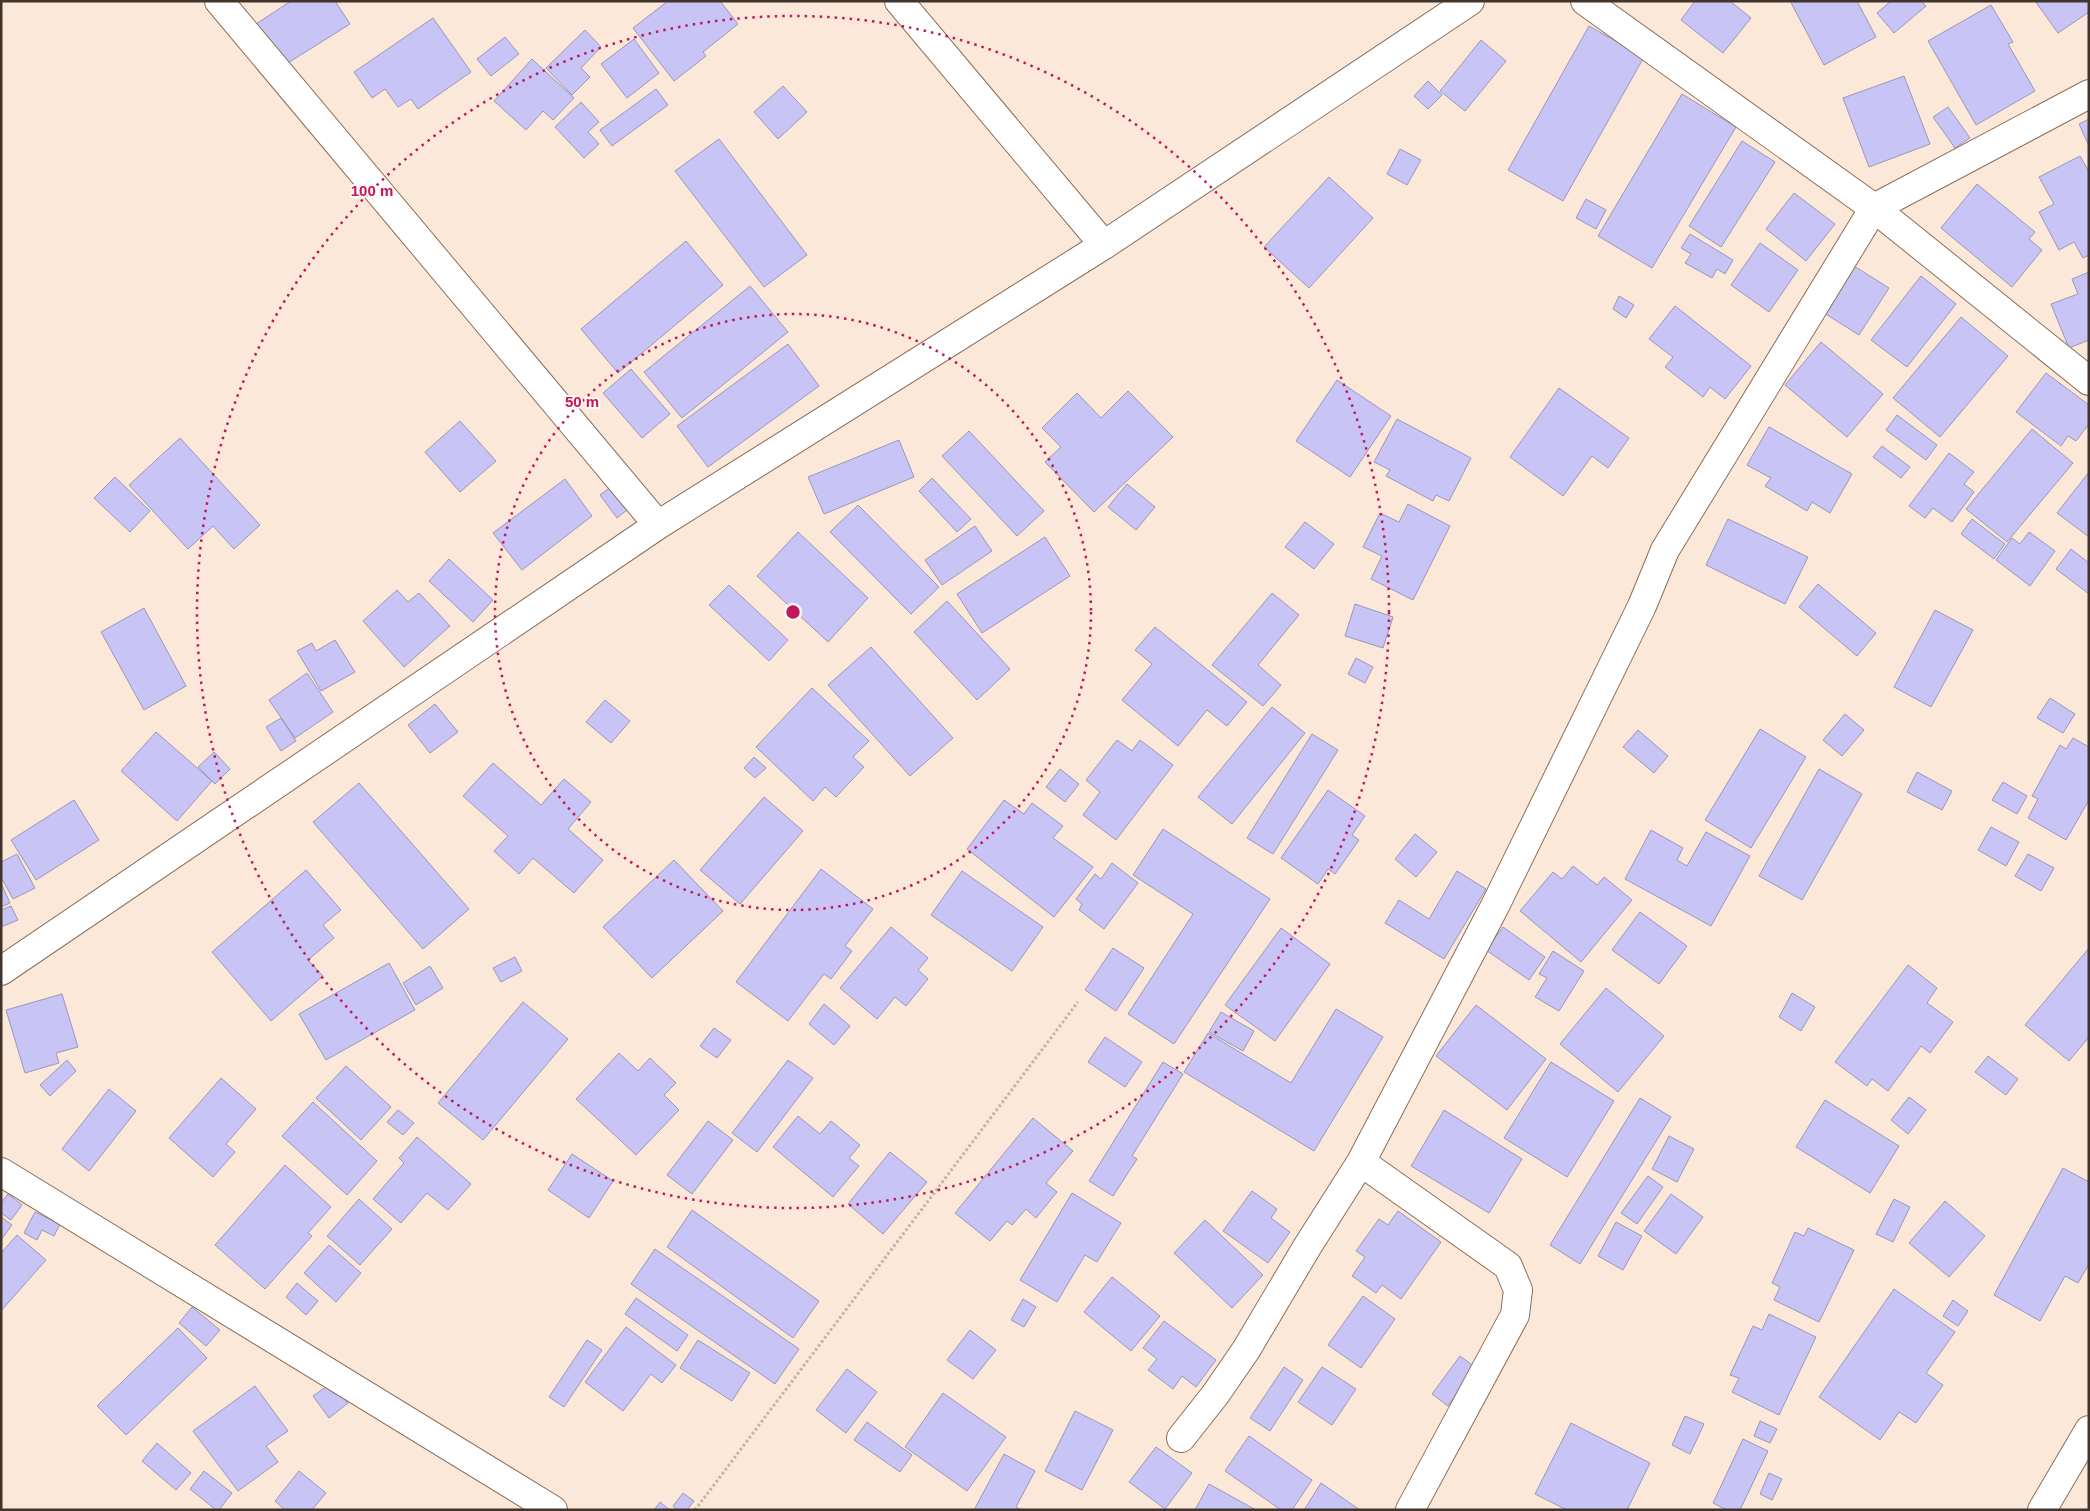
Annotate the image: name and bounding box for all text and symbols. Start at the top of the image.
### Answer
text: 100 m [351,182,393,199]
text: 50 m [565,393,599,410]
centre of rings [784,603,802,621]

